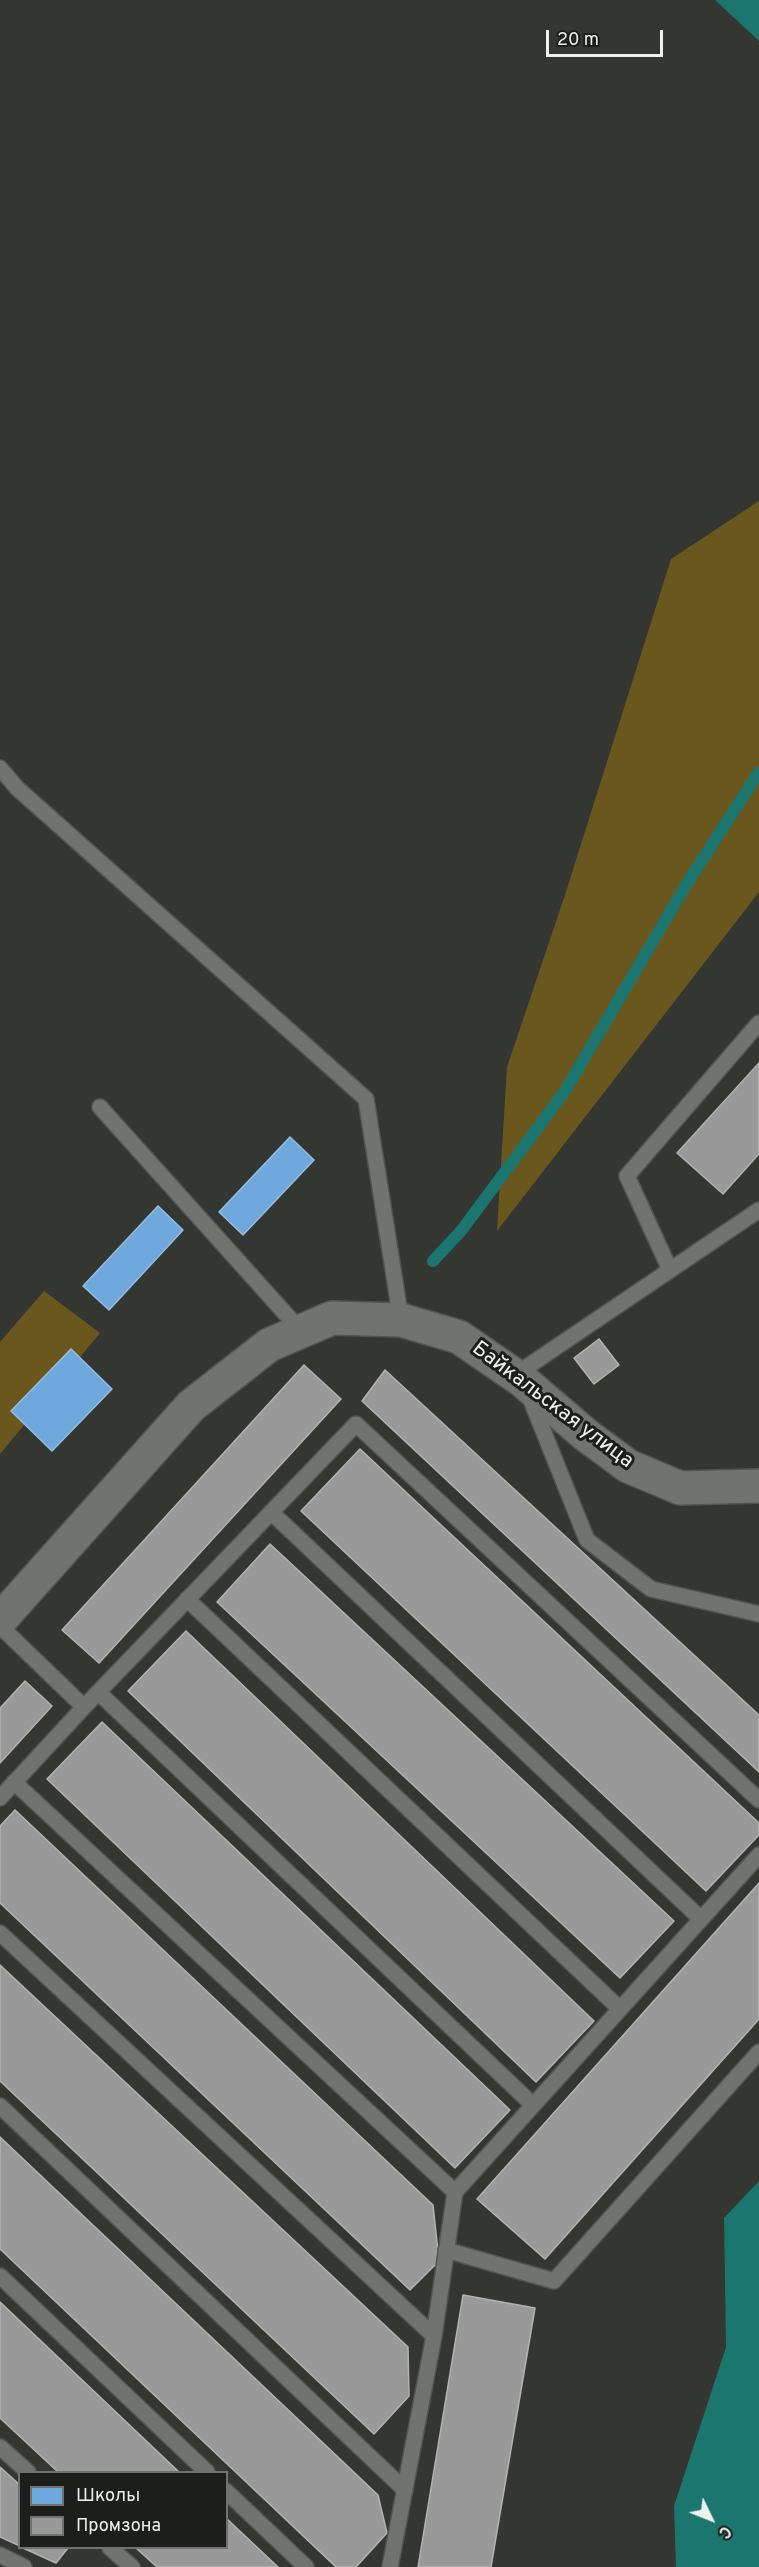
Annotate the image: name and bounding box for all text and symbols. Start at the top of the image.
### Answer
scale bar [549,18,666,56]
text: 20 m [557,29,599,52]
street label: Байкальская улица [466,1337,638,1475]
legend [18,2471,228,2549]
text: Школы [76,2485,140,2508]
north arrow [681,2489,741,2549]
text: Промзона [76,2515,161,2538]
text: С [713,2521,735,2542]

